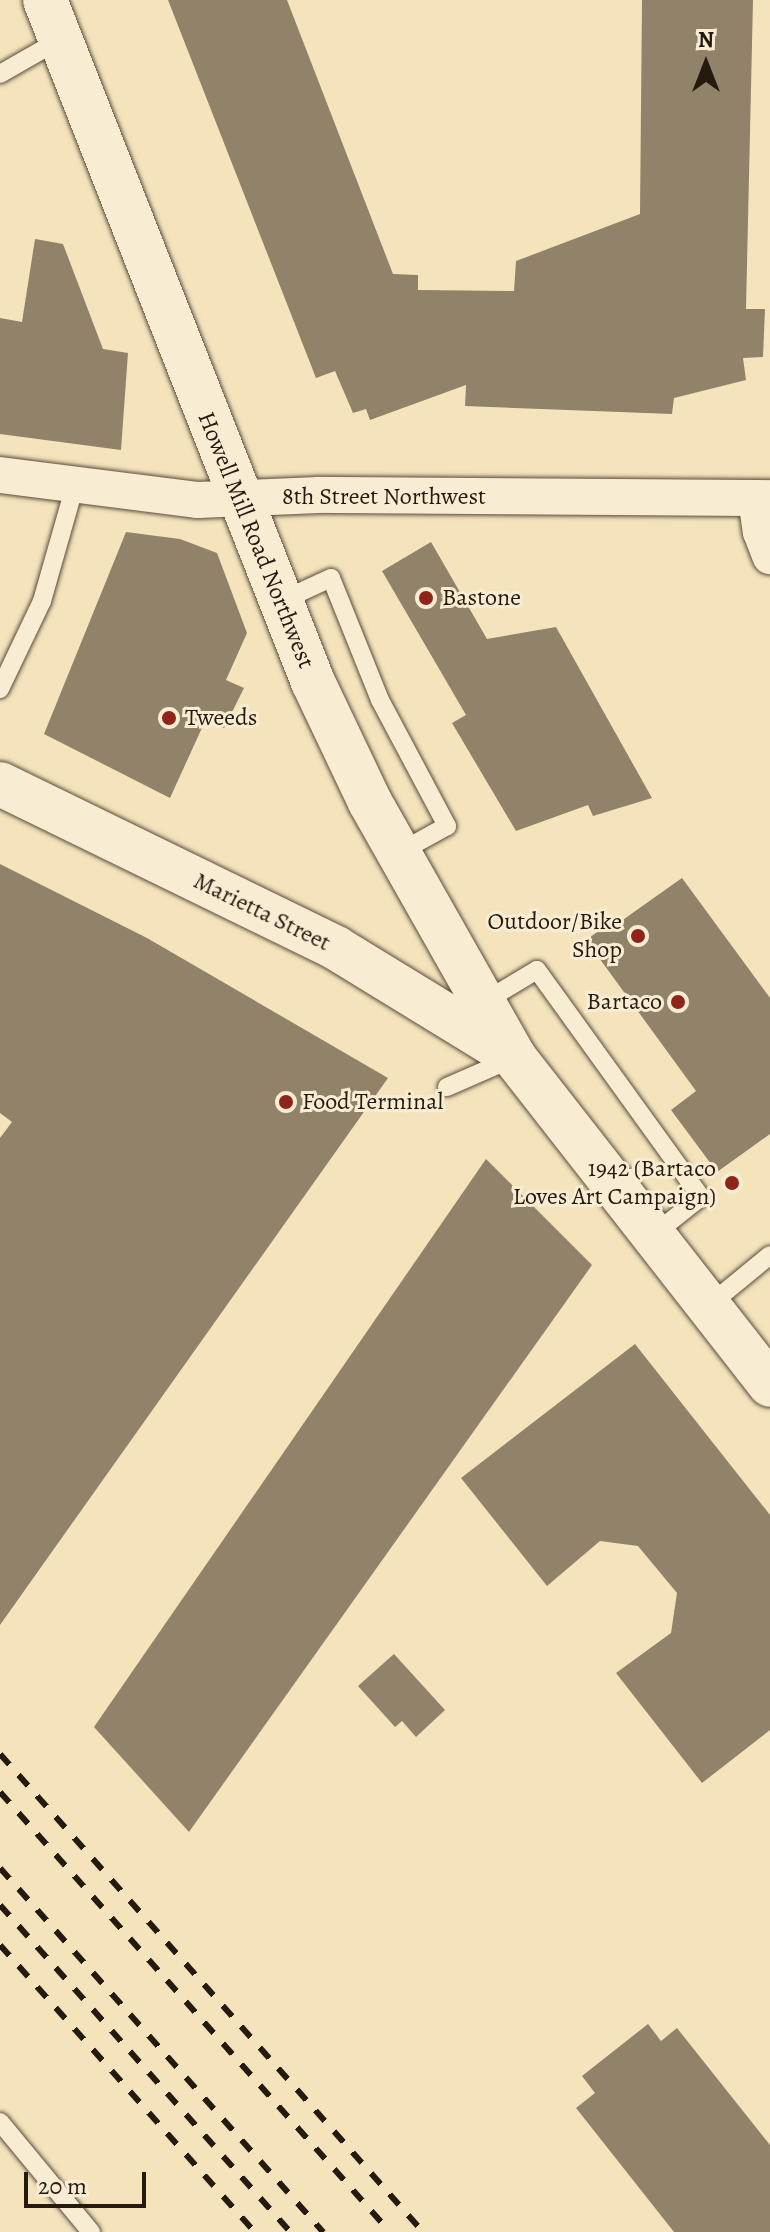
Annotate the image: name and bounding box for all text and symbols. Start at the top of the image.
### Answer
north arrow [666,24,746,104]
text: N [698,25,714,55]
street label: Howell Mill Road Northwest [191,408,321,672]
street label: 8th Street Northwest [282,483,486,511]
place label: Bastone [442,584,521,612]
marker: Bastone [417,589,435,607]
place label: Tweeds [185,704,257,732]
marker: Tweeds [160,709,178,727]
street label: Marietta Street [189,866,335,958]
place label: Outdoor/Bike Shop [488,908,622,964]
marker: Outdoor/Bike Shop [629,927,647,945]
place label: Bartaco [586,988,662,1016]
marker: Bartaco [669,993,687,1011]
place label: Food Terminal [302,1088,443,1116]
marker: Food Terminal [277,1093,295,1111]
place label: 1942 (Bartaco Loves Art Campaign) [513,1155,716,1211]
marker: 1942 (Bartaco Loves Art Campaign) [723,1174,741,1192]
scale bar [28,2156,150,2206]
text: 20 m [38,2170,87,2202]

